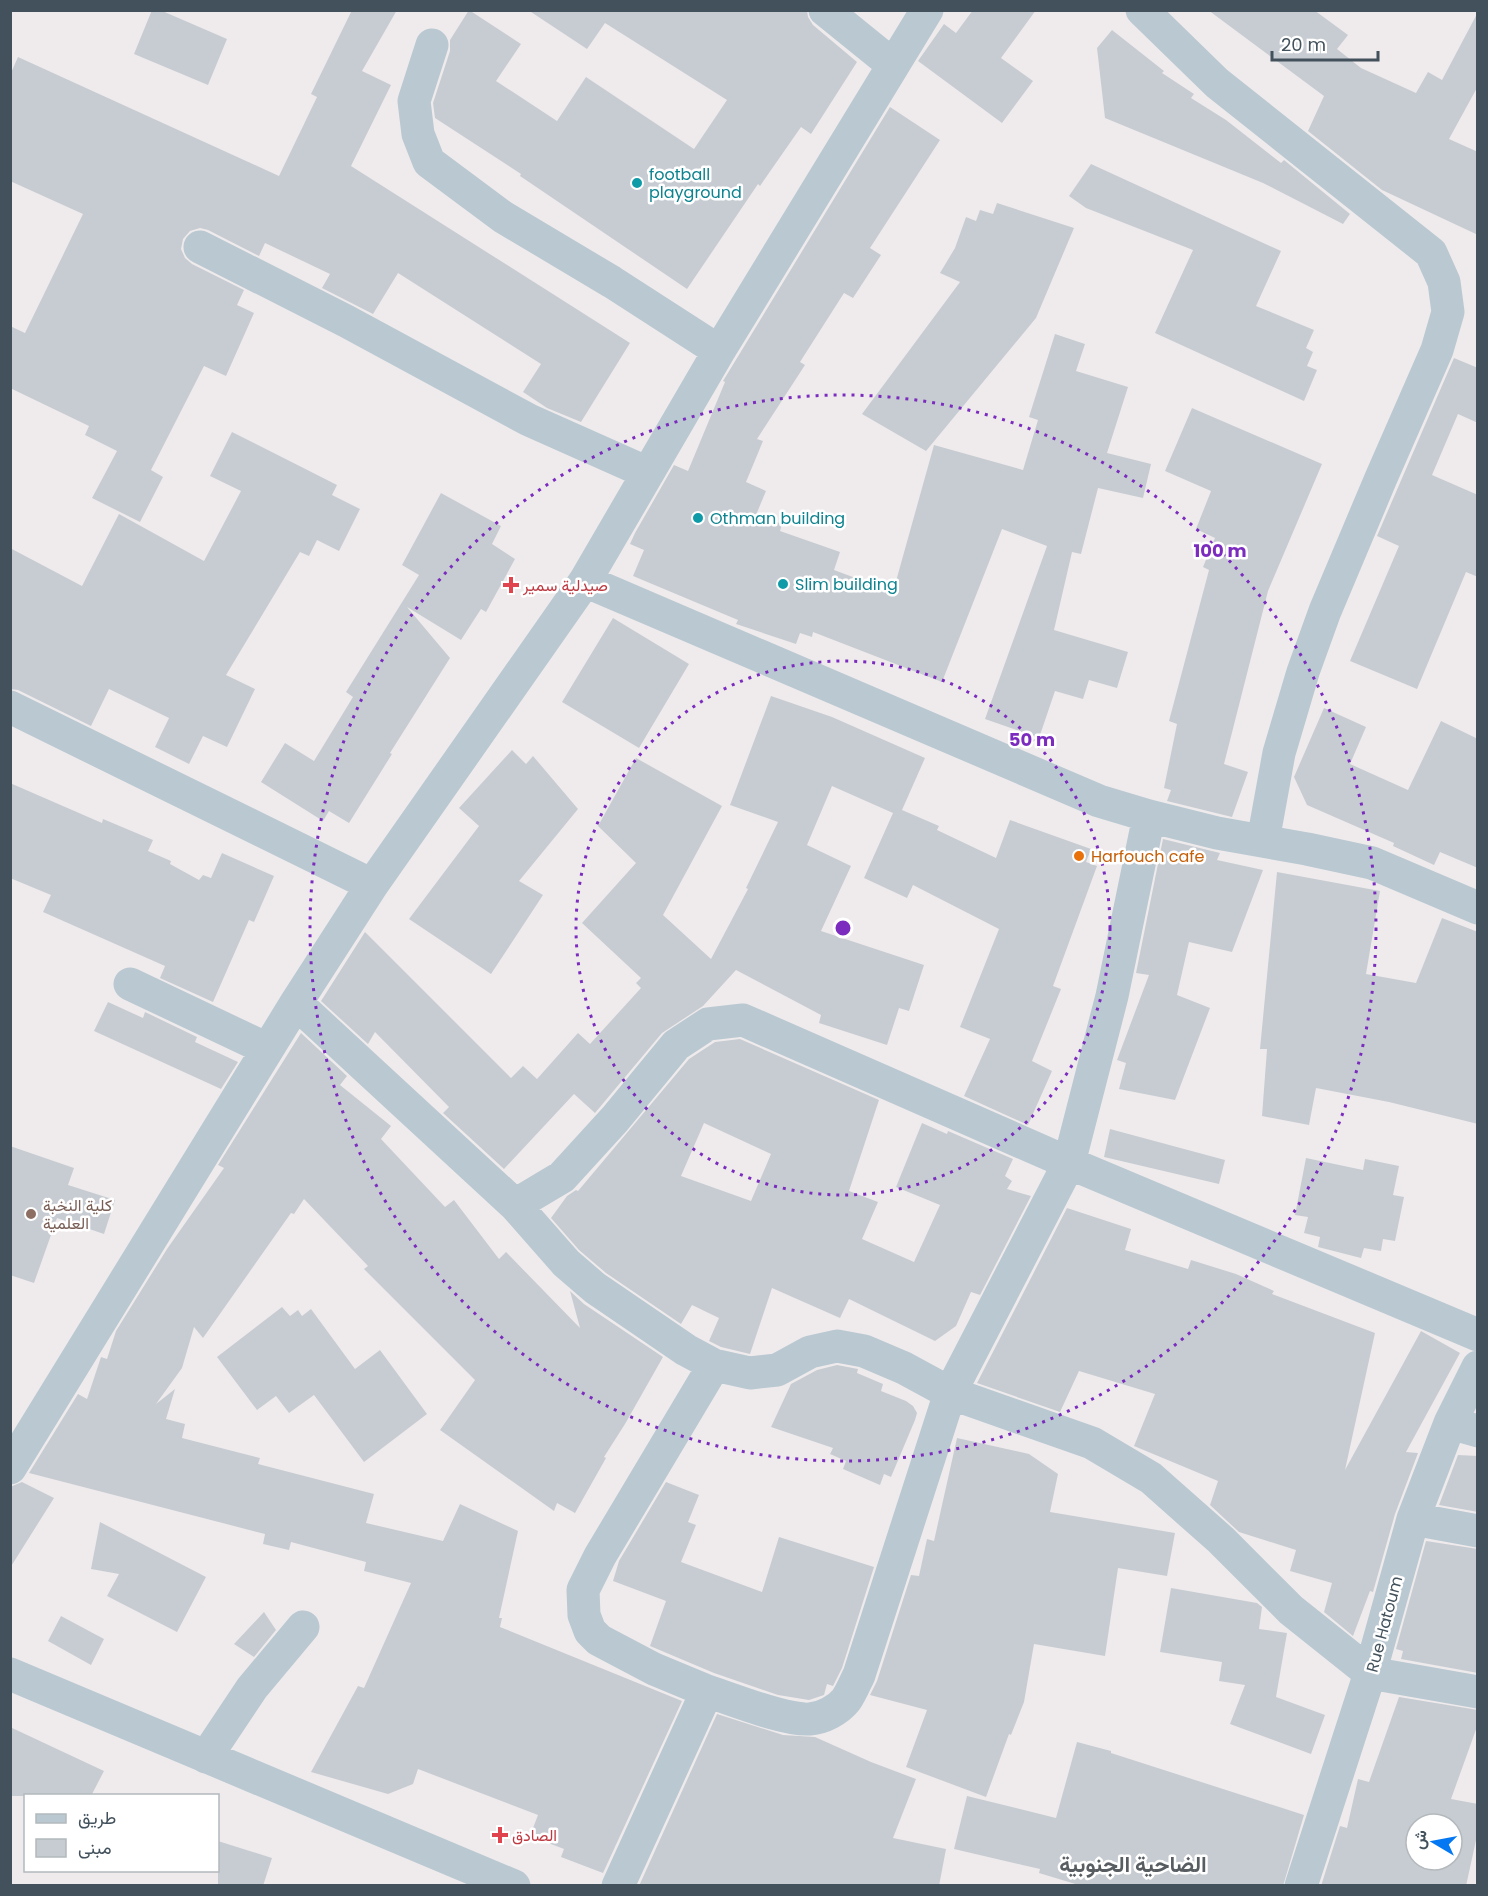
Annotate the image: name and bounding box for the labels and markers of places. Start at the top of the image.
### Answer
place label: football playground [649,163,742,204]
marker: football playground [630,176,644,190]
place label: Othman building [710,507,845,530]
marker: Othman building [691,511,705,525]
place label: Slim building [795,573,898,596]
place label: صيدلية سمير [522,574,608,597]
marker: Slim building [776,577,790,591]
marker: صيدلية سمير [504,578,518,592]
place label: Harfouch cafe [1091,845,1205,868]
marker: Harfouch cafe [1072,849,1086,863]
centre of rings [833,918,853,938]
place label: كلية النخبة العلمية [43,1194,112,1235]
marker: كلية النخبة العلمية [24,1207,38,1221]
place label: الصادق [512,1824,557,1847]
marker: الصادق [493,1828,507,1842]

